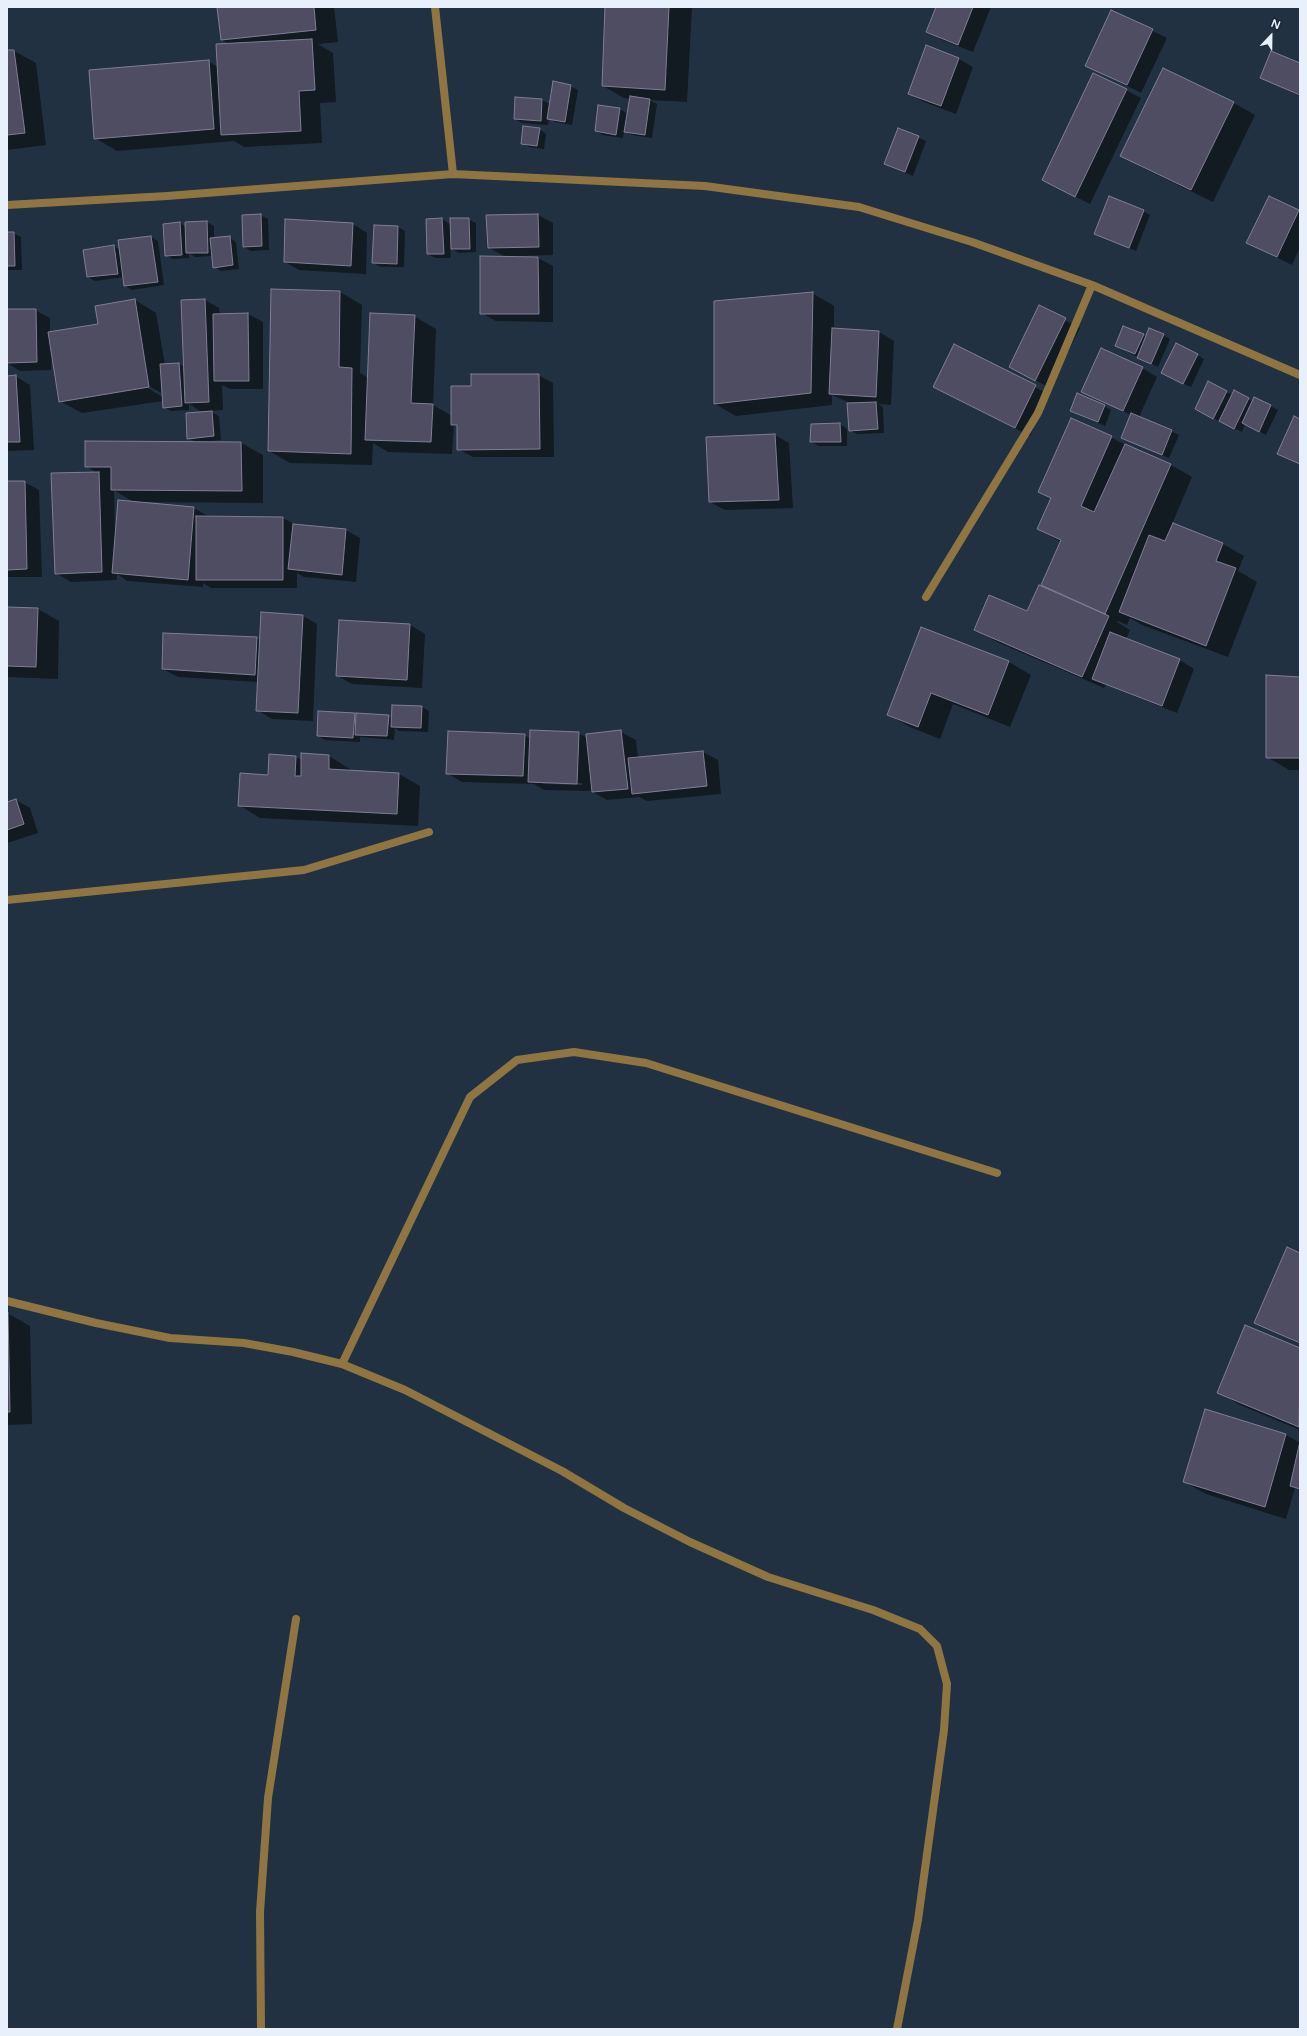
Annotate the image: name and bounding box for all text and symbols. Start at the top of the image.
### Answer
north arrow [1251,16,1291,56]
text: N [1269,17,1282,32]

